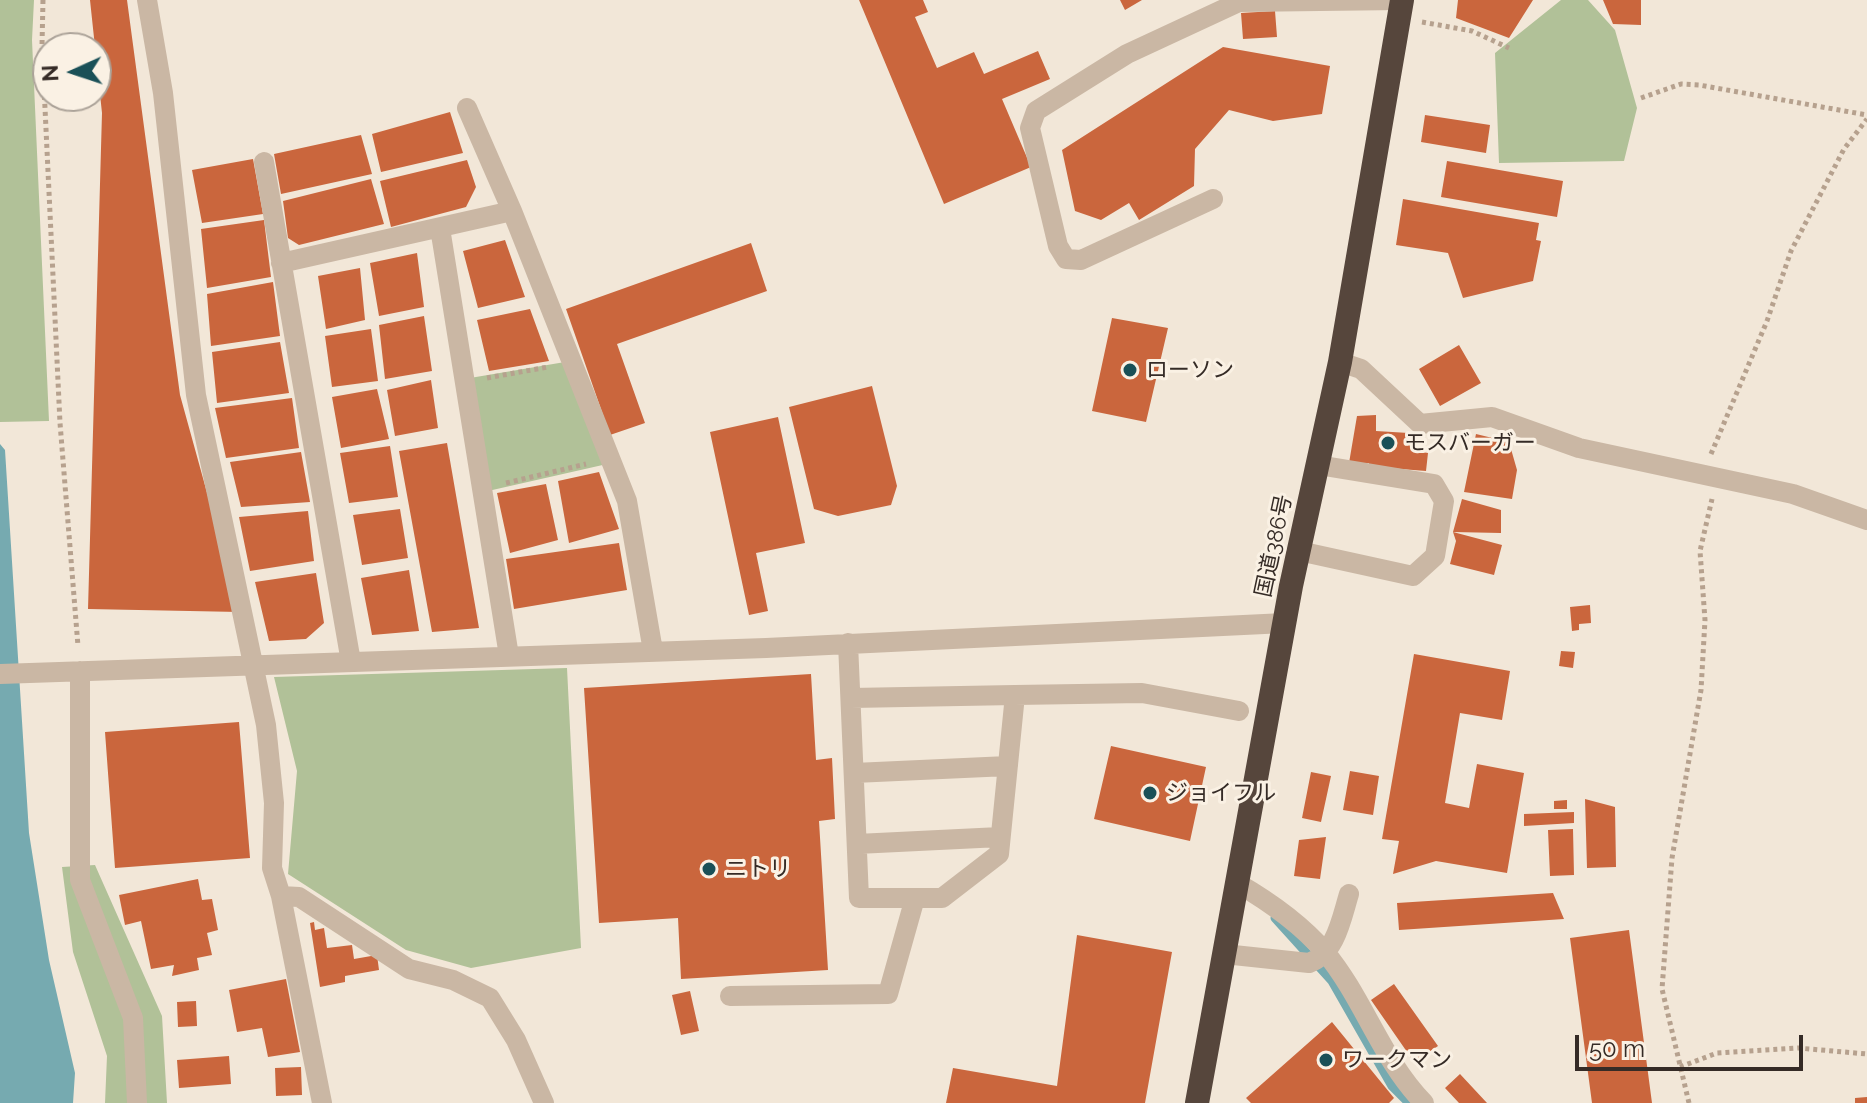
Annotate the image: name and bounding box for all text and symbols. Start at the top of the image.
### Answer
north arrow [32,32,112,112]
text: N [37,64,63,82]
place label: ローソン [1146,357,1234,383]
marker: ローソン [1121,361,1139,379]
place label: モスバーガー [1404,430,1536,456]
marker: モスバーガー [1379,434,1397,452]
street label: 国道386号 [1250,492,1298,600]
place label: ジョイフル [1166,780,1276,806]
marker: ジョイフル [1141,784,1159,802]
place label: ニトリ [725,856,791,882]
marker: ニトリ [700,860,718,878]
scale bar [1579,1019,1807,1069]
text: 50 m [1589,1034,1645,1063]
place label: ワークマン [1342,1047,1452,1073]
marker: ワークマン [1317,1051,1335,1069]

